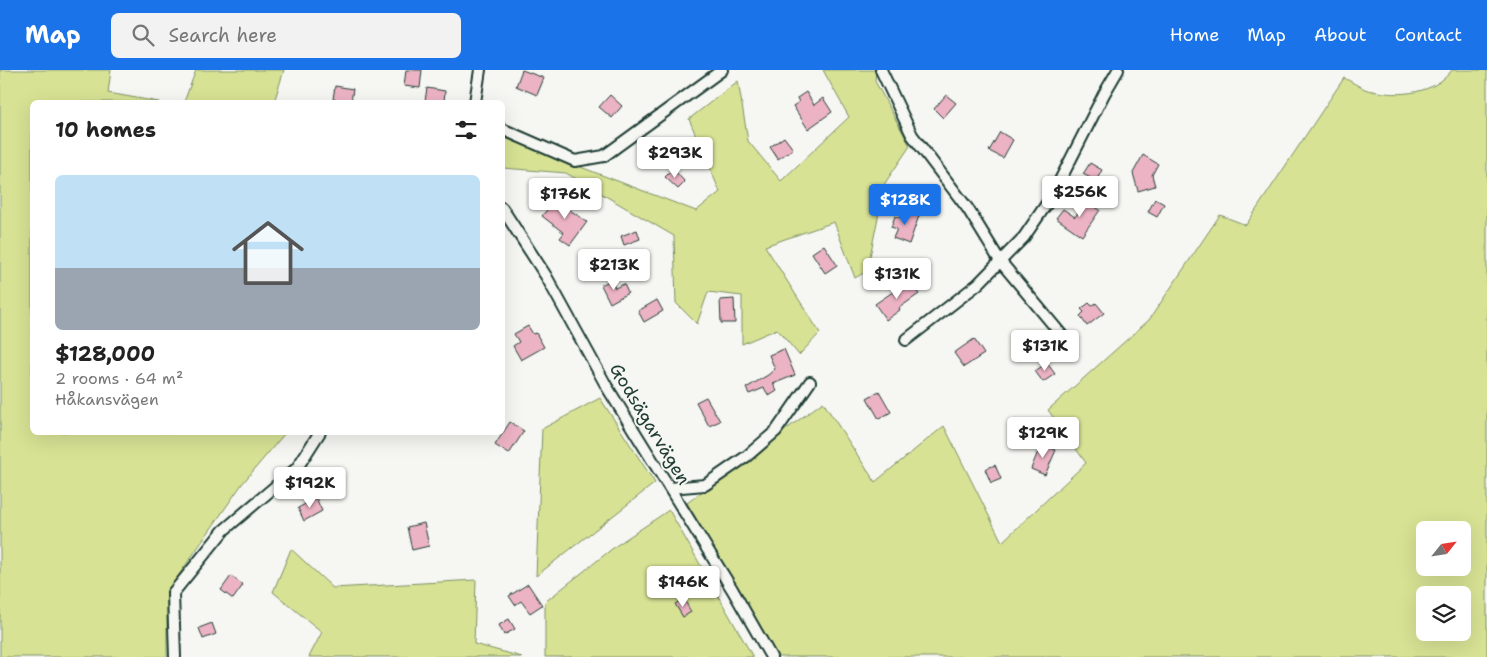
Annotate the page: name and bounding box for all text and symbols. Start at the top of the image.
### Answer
search box [111,13,461,58]
text: Map [25,19,81,51]
icon: search [129,21,157,49]
text: Search here [169,23,277,48]
text: Home [1170,23,1219,47]
text: Map [1247,23,1286,47]
text: About [1314,23,1367,47]
text: Contact [1395,23,1462,47]
text: 10 homes [55,116,156,144]
icon: filters [452,116,480,144]
pin: $293K [640,136,710,179]
text: $293K [648,142,702,163]
pin: $256K [1045,176,1115,218]
pin: $176K [530,178,600,220]
text: $256K [1053,181,1107,202]
text: $176K [540,183,590,204]
pin: $128K [870,184,940,226]
text: $128K [880,189,930,210]
icon: home [223,208,313,298]
pin: $213K [579,248,649,291]
text: $213K [589,254,639,275]
pin: $131K [862,258,932,300]
text: $131K [874,263,920,284]
pin: $131K [1010,330,1080,372]
text: $131K [1022,335,1068,356]
text: $128,000 [55,340,155,368]
street label: Godsägarvägen [604,359,696,489]
text: 2 rooms · 64 m² [55,368,183,389]
text: Håkansvägen [55,389,159,410]
pin: $129K [1008,416,1078,459]
text: $129K [1018,422,1068,443]
pin: $192K [275,466,345,509]
text: $192K [285,472,335,493]
north arrow [1416,521,1471,576]
map controls [1416,521,1471,641]
pin: $146K [648,566,718,608]
text: $146K [658,571,708,592]
button: layers [1416,586,1471,641]

